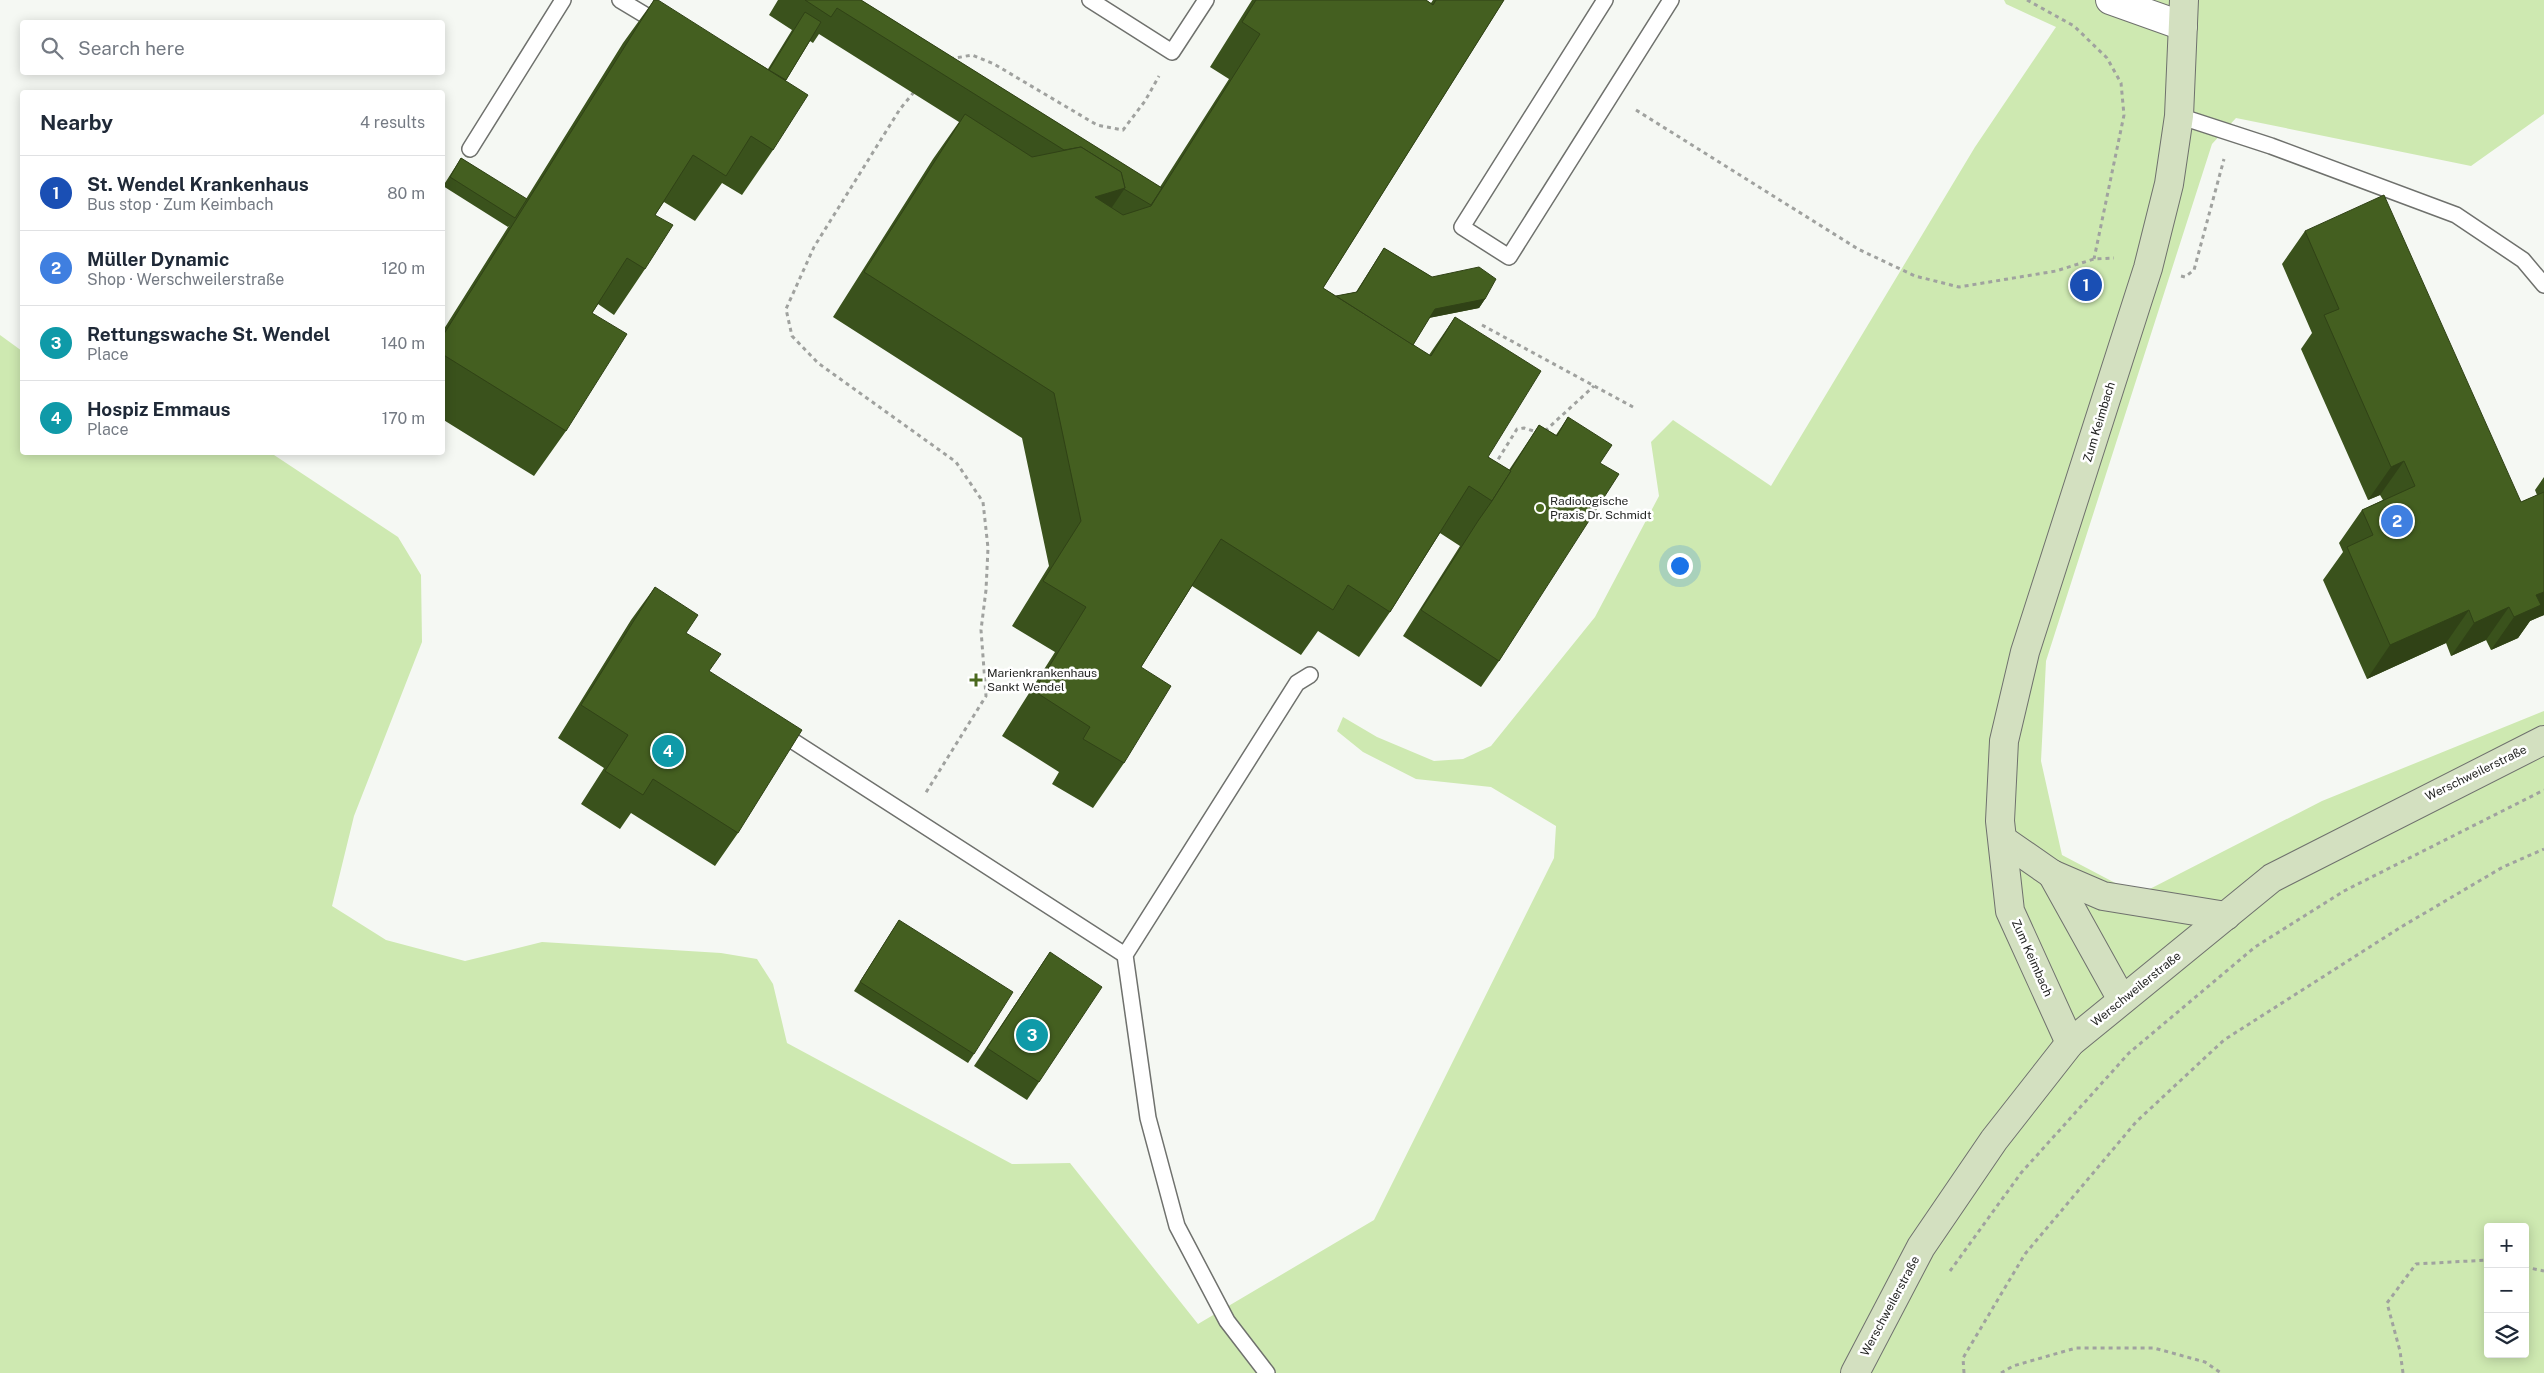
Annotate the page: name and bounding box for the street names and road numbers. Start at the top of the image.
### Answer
street label: Zum Keimbach [2080,380,2118,464]
street label: Werschweilerstraße [2423,742,2529,804]
street label: Zum Keimbach [2009,917,2055,999]
street label: Werschweilerstraße [2088,948,2184,1029]
street label: Werschweilerstraße [1858,1254,1922,1358]

